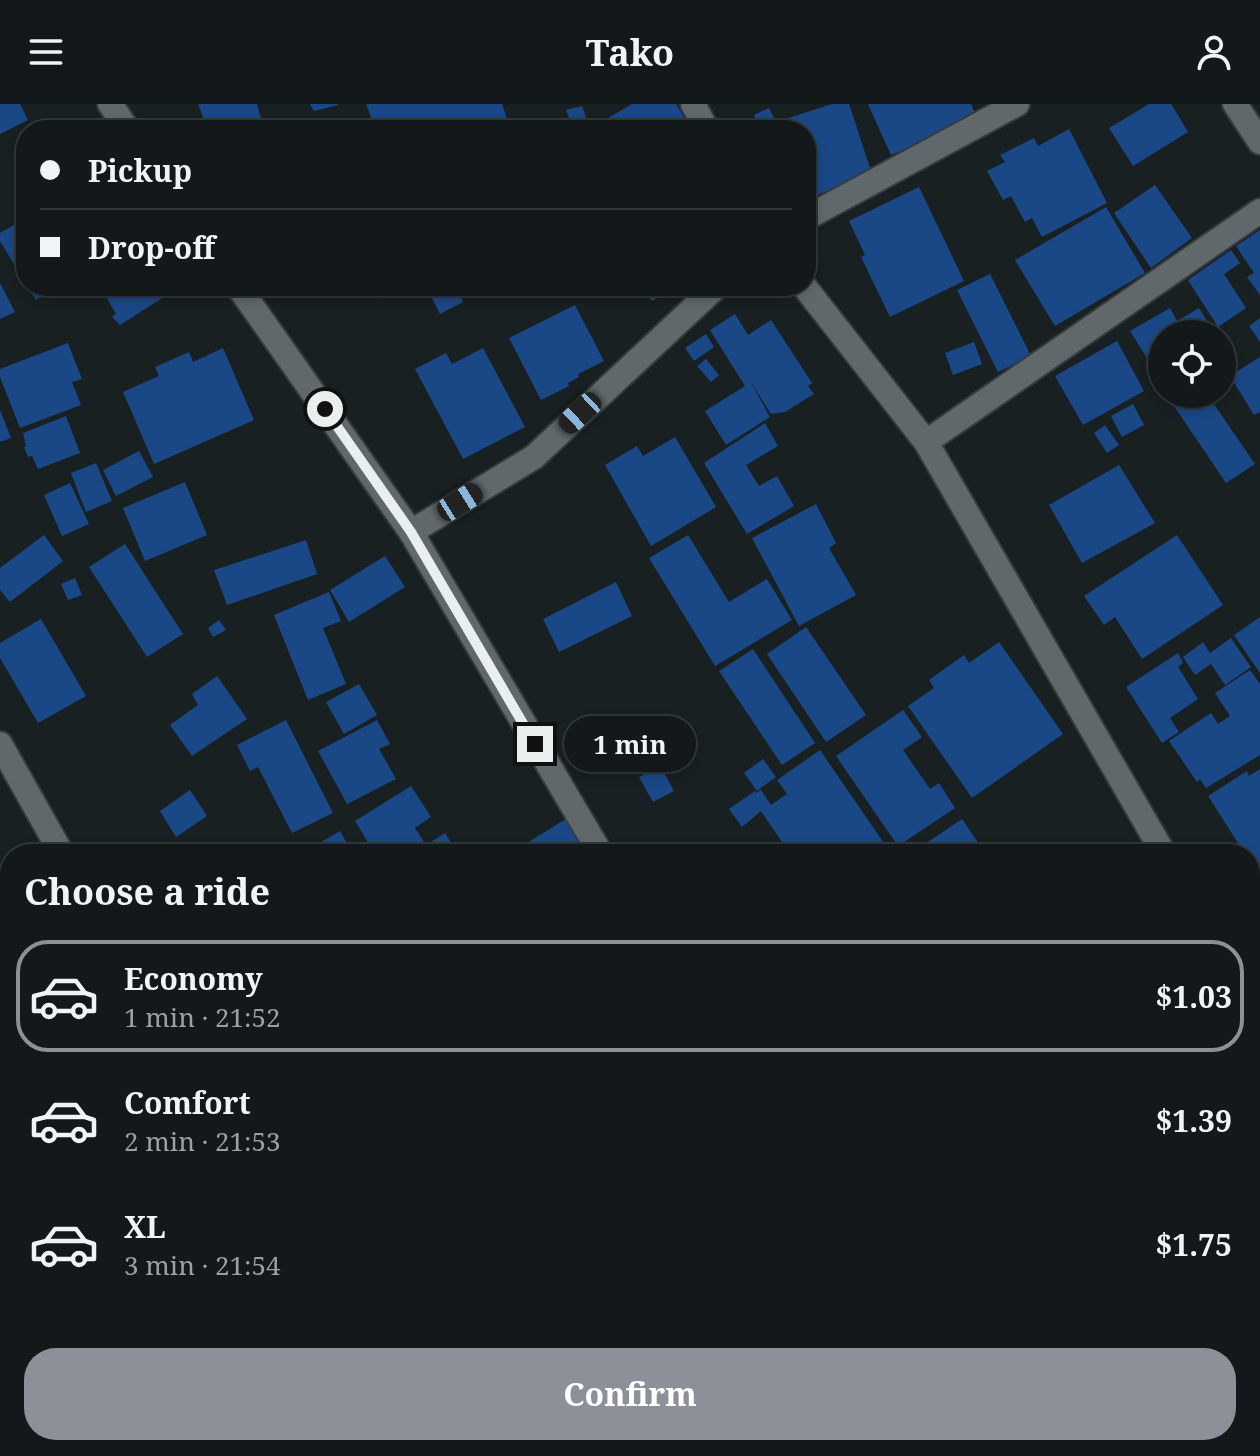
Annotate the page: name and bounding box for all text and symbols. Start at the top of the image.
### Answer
text: Tako [586,28,674,77]
icon: menu [24,30,68,74]
icon: person [1192,30,1236,74]
text: Pickup [88,150,192,191]
text: Drop-off [88,227,215,268]
map controls [1148,320,1236,408]
button: locate [1148,320,1236,408]
car [554,388,606,438]
route start [307,391,343,427]
car [433,479,487,525]
callout: 1 min [563,716,695,772]
route end [517,726,553,762]
text: 1 min [593,726,667,762]
text: Choose a ride [24,867,270,916]
text: Economy [124,958,263,999]
icon: car [28,960,100,1032]
text: $1.03 [1155,976,1232,1017]
text: 1 min · 21:52 [124,999,281,1035]
text: Comfort [124,1082,251,1123]
icon: car [28,1084,100,1156]
text: $1.39 [1155,1100,1232,1141]
text: 2 min · 21:53 [124,1123,281,1159]
text: XL [124,1206,166,1247]
icon: car [28,1208,100,1280]
text: $1.75 [1155,1224,1232,1265]
text: 3 min · 21:54 [124,1247,281,1283]
button: Confirm [24,1348,1236,1440]

